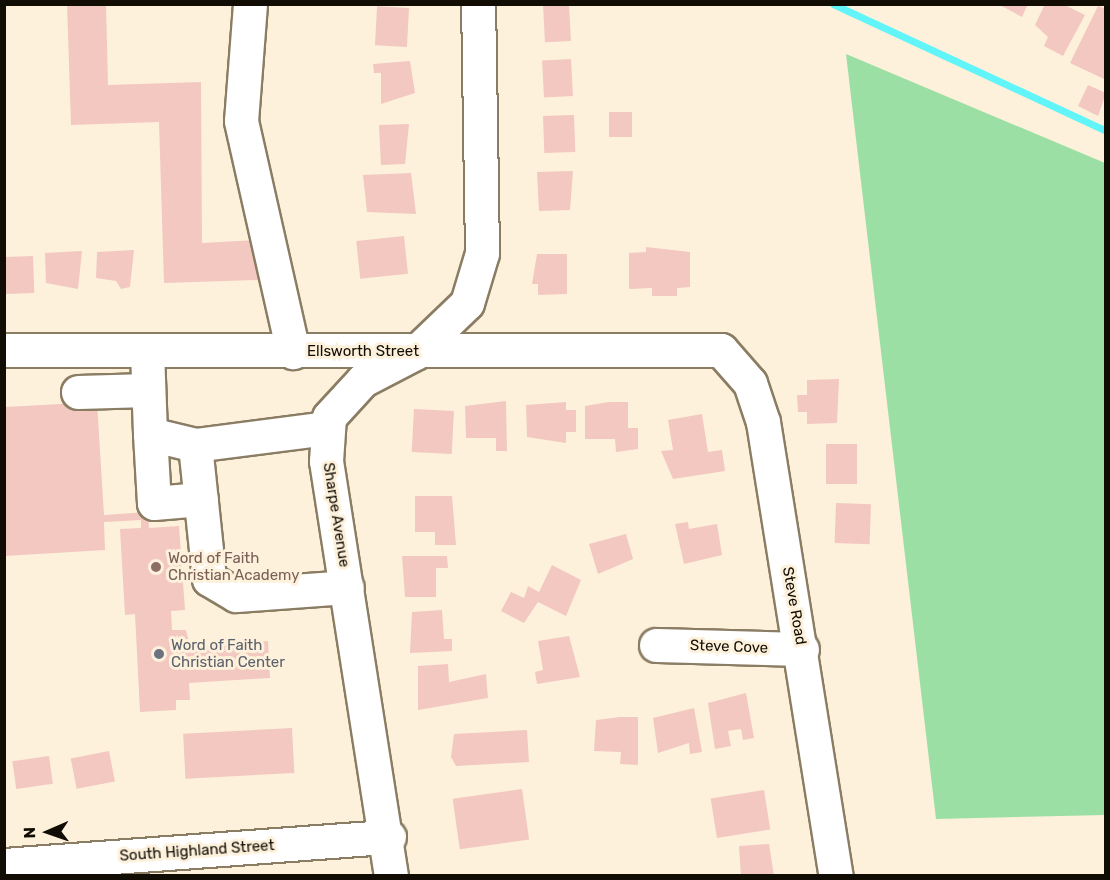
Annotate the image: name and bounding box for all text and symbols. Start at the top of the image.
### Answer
street label: Ellsworth Street [307,343,419,361]
street label: Sharpe Avenue [319,461,353,569]
place label: Word of Faith Christian Academy [168,549,300,584]
marker: Word of Faith Christian Academy [149,560,163,574]
street label: Steve Road [778,566,810,646]
place label: Word of Faith Christian Center [171,636,285,671]
street label: Steve Cove [690,637,768,657]
marker: Word of Faith Christian Center [152,647,166,661]
north arrow [18,802,78,862]
text: N [20,827,39,839]
street label: South Highland Street [119,837,275,865]

